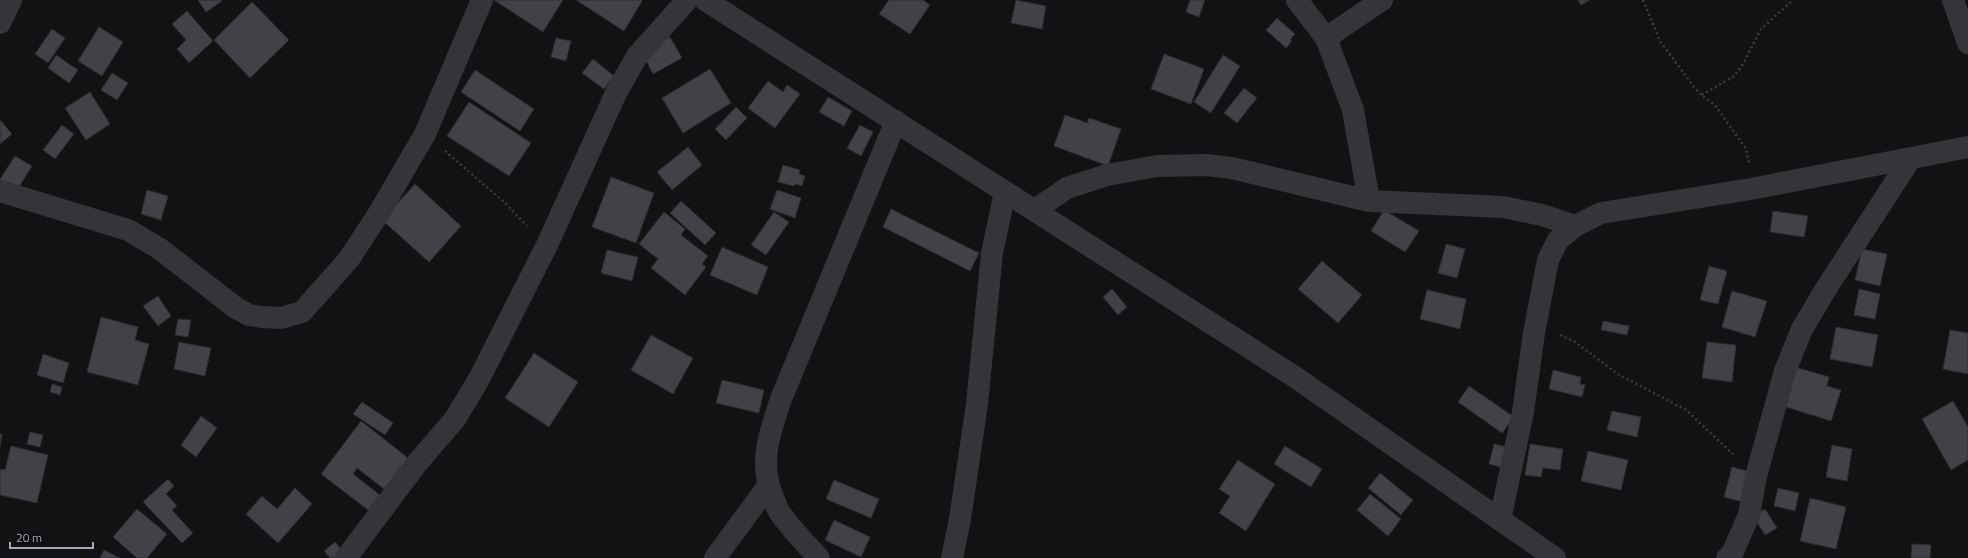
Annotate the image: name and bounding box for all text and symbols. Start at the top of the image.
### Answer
scale bar [10,524,93,550]
text: 20 m [16,528,42,547]

